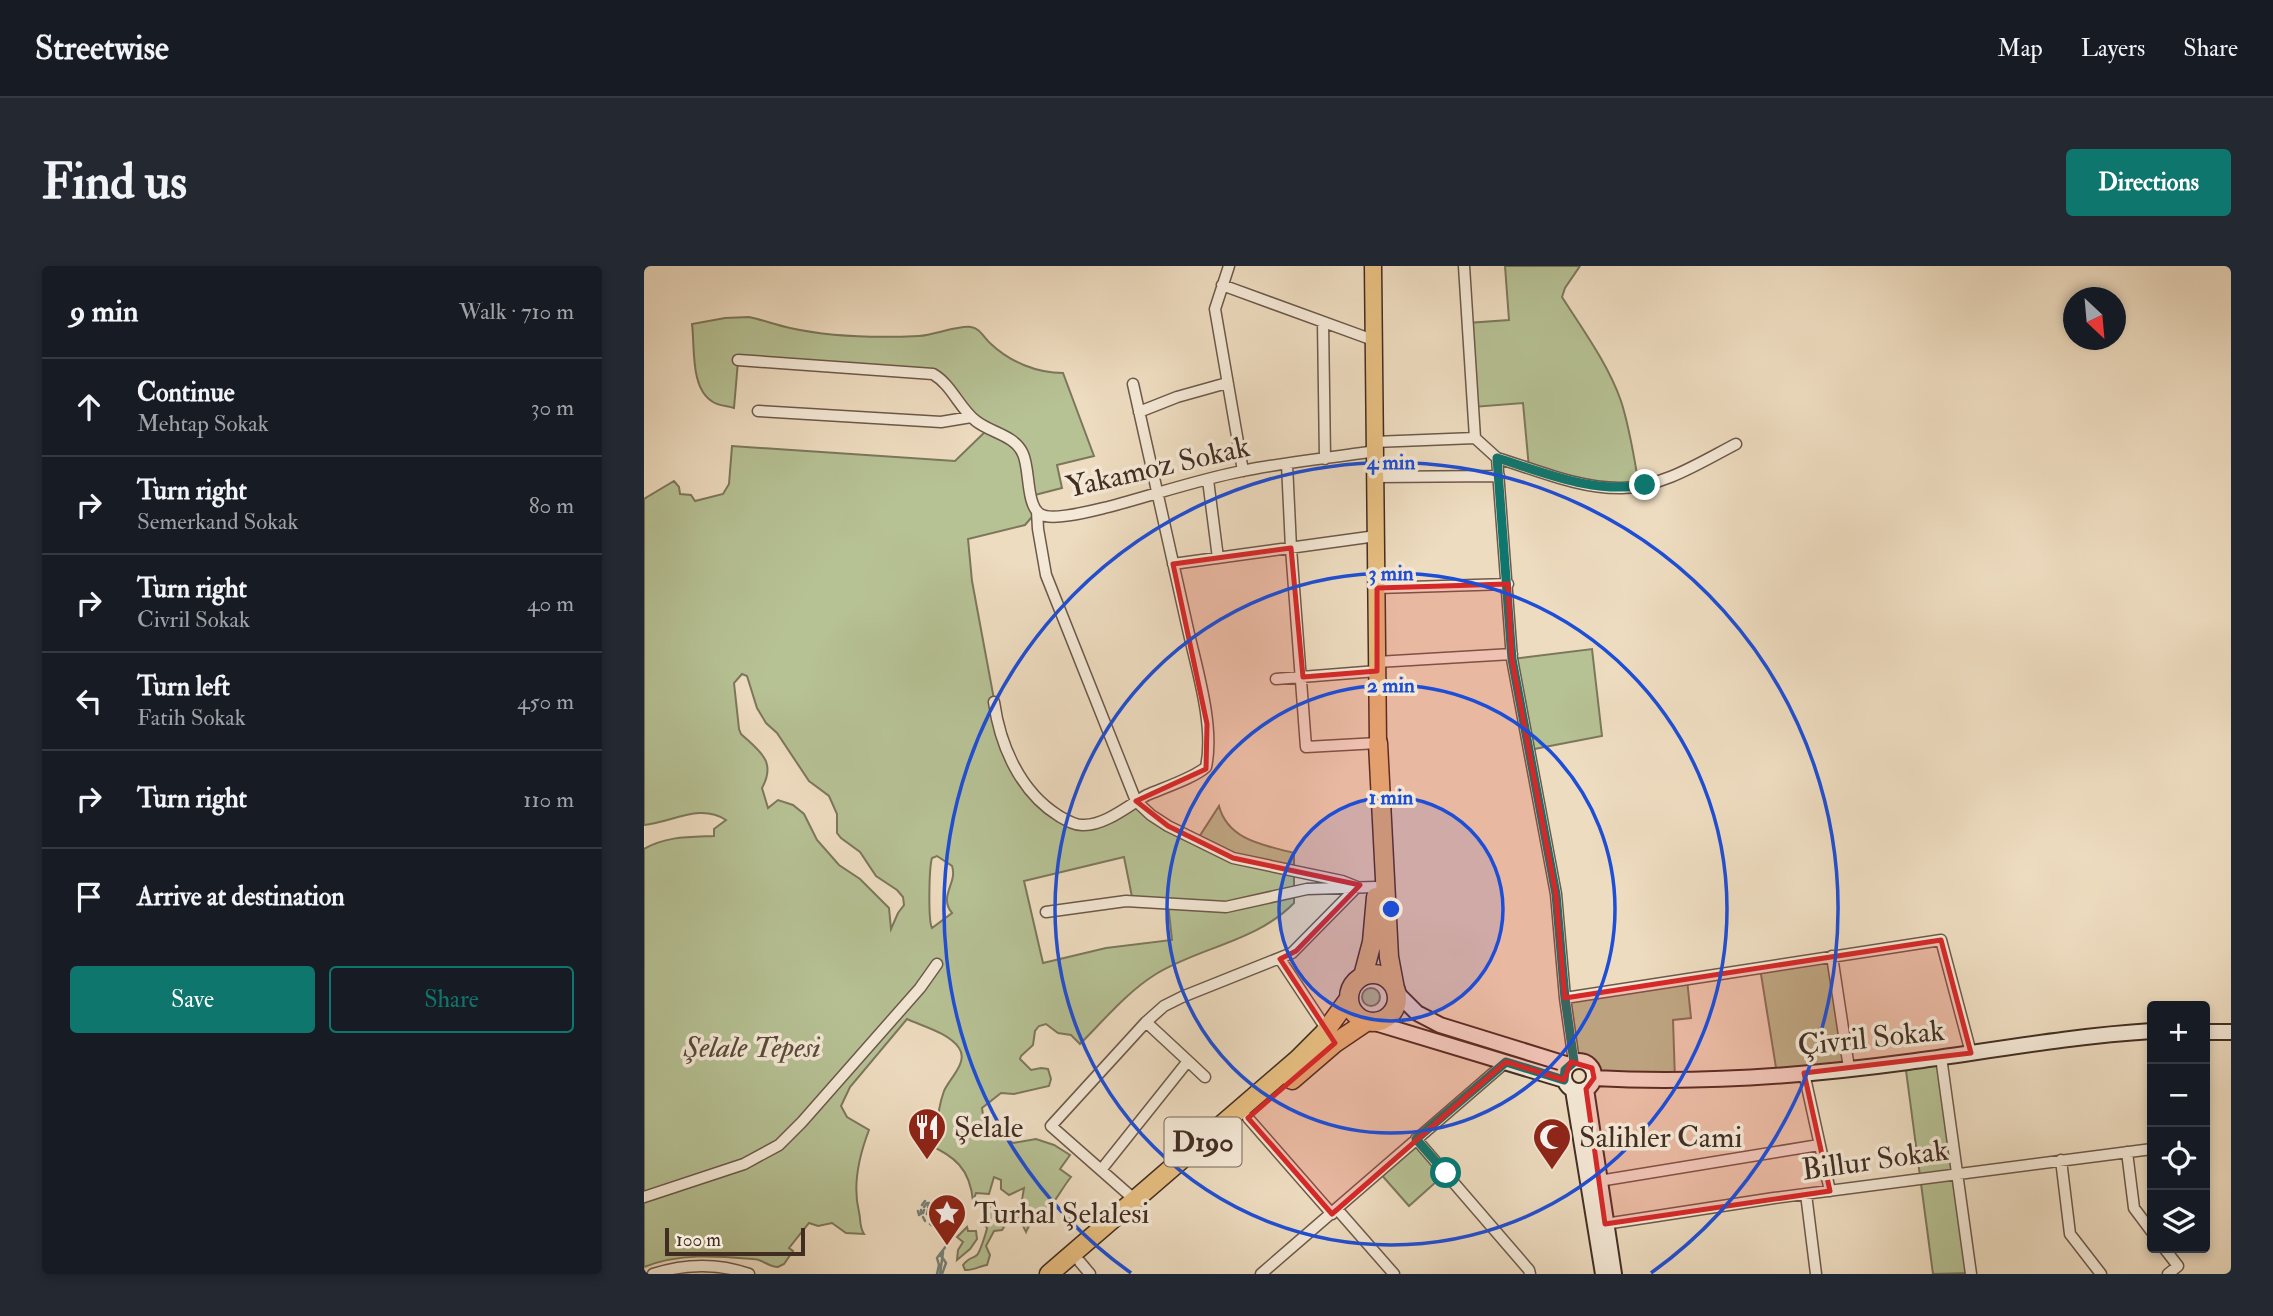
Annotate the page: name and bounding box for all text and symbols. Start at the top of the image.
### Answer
text: Streetwise [35,28,169,69]
text: Map [1998,33,2043,64]
text: Layers [2081,33,2145,64]
text: Share [2183,33,2238,64]
button: Directions [2066,149,2231,216]
text: Find us [42,152,187,213]
north arrow [2063,287,2126,350]
text: 9 min [70,293,138,330]
text: Walk · 710 m [459,297,574,326]
text: Continue [137,377,235,409]
icon: ahead [70,388,108,426]
text: 30 m [531,393,574,422]
text: Mehtap Sokak [137,409,269,438]
street label: Yakamoz Sokak [1063,428,1253,506]
text: 4 min [1366,449,1415,476]
route end [1629,469,1660,500]
text: Turn right [137,475,247,507]
icon: right [70,486,108,524]
text: 80 m [529,491,574,520]
text: Semerkand Sokak [137,507,299,536]
text: 3 min [1368,560,1414,587]
text: Turn right [137,573,247,605]
icon: right [70,584,108,622]
text: 40 m [527,589,574,618]
text: Civril Sokak [137,605,250,634]
text: Turn left [137,671,230,703]
text: 2 min [1367,672,1415,699]
icon: left [70,682,108,720]
text: 450 m [517,687,574,716]
text: Fatih Sokak [137,703,246,732]
icon: right [70,780,108,818]
text: Turn right [137,783,247,815]
text: 1 min [1369,784,1413,811]
text: 110 m [523,785,574,814]
icon: arrive [70,878,108,916]
text: Arrive at destination [137,881,345,913]
centre of rings [1379,897,1403,921]
button: Save [70,966,315,1033]
button: Share [329,966,574,1033]
map controls [2147,1001,2210,1253]
button: + [2147,1001,2210,1064]
street label: Çivril Sokak [1796,1012,1946,1064]
park label: Şelale Tepesi [682,1029,821,1066]
button: − [2147,1064,2210,1127]
restaurant icon: Şelale [906,1106,948,1161]
place label: Şelale [954,1109,1023,1146]
mosque icon: Salihler Cami [1531,1116,1573,1171]
road number: D190 [1164,1118,1242,1166]
place label: Salihler Cami [1579,1119,1742,1156]
button: locate [2147,1127,2210,1190]
street label: Billur Sokak [1799,1131,1951,1189]
route start [1430,1157,1461,1188]
button: layers [2147,1190,2210,1253]
place icon: Turhal Şelalesi [926,1192,968,1247]
place label: Turhal Şelalesi [974,1195,1149,1232]
scale bar [665,1225,805,1257]
text: 100 m [676,1228,721,1252]

